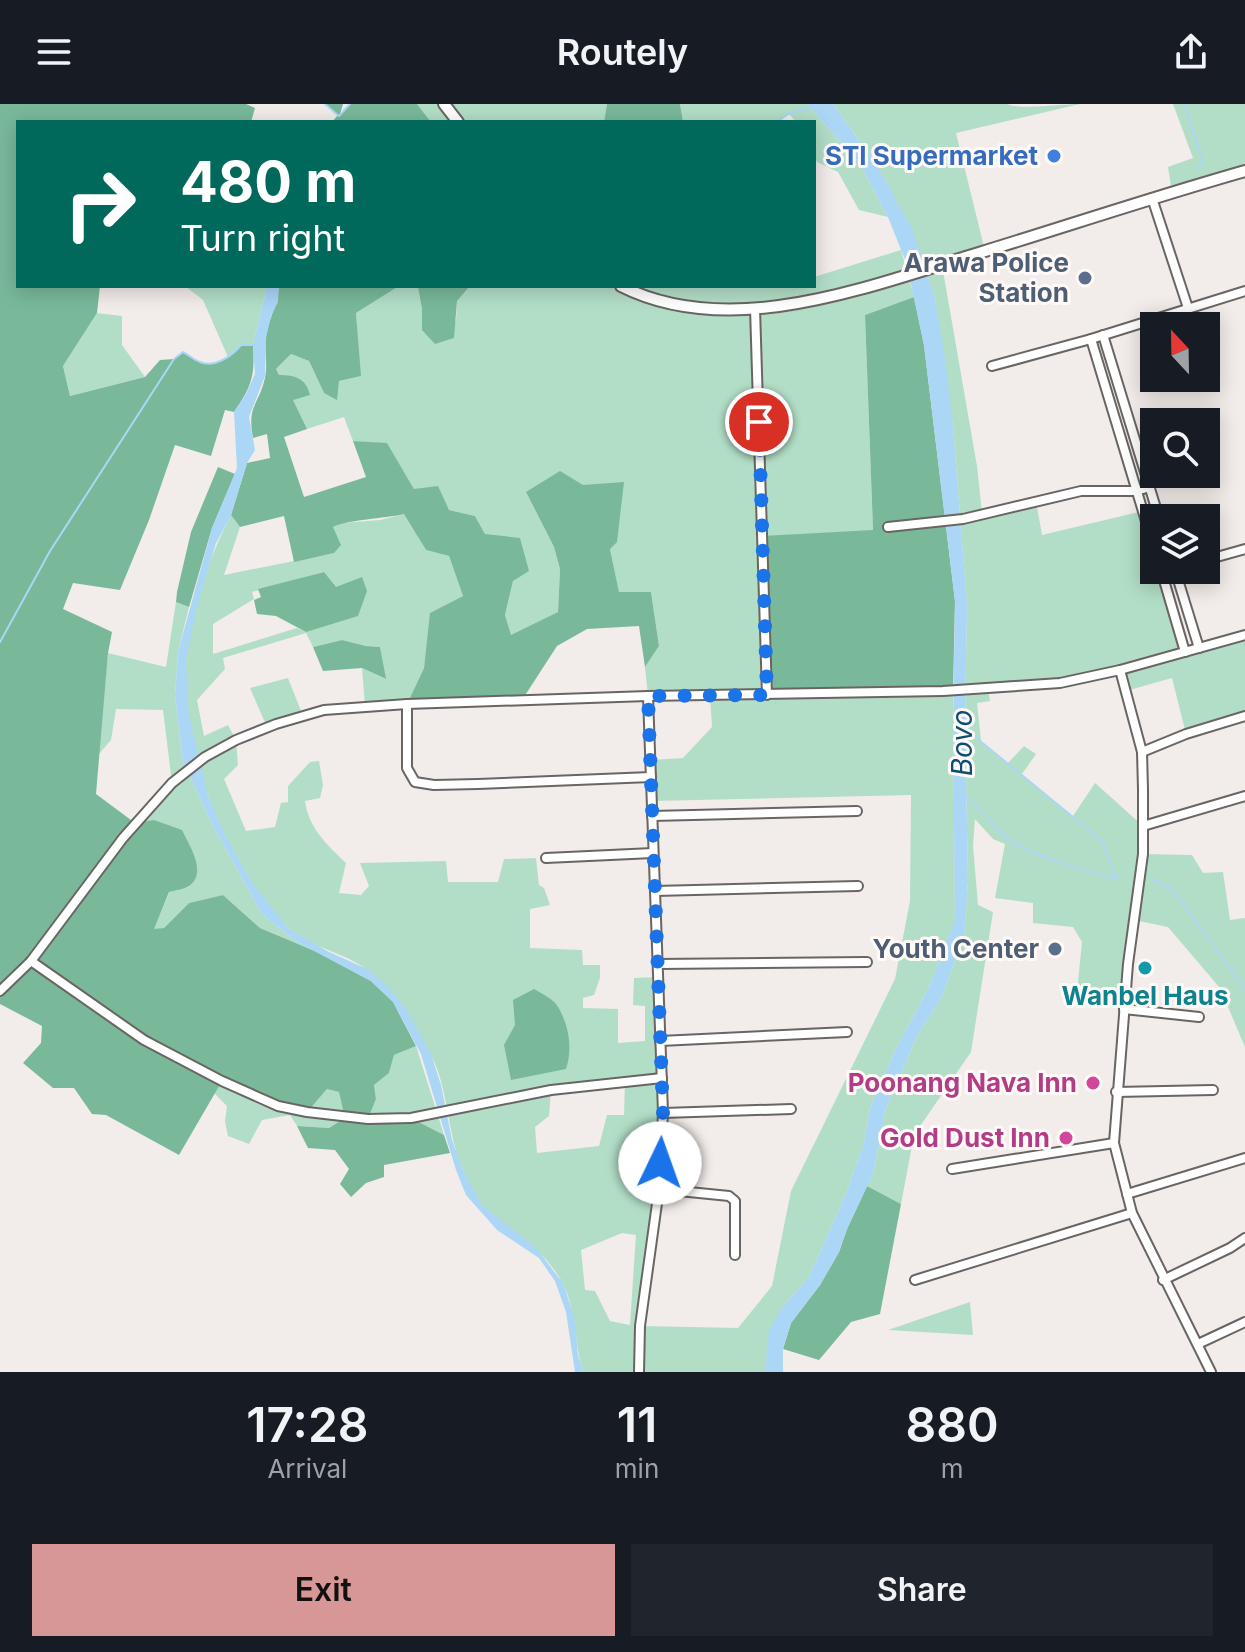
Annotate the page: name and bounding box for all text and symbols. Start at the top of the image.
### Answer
icon: menu [32,30,76,74]
text: Routely [557,30,688,74]
icon: share [1169,30,1213,74]
place label: STI Supermarket [825,140,1038,171]
marker: STI Supermarket [1045,147,1063,165]
text: 480 m [180,148,356,216]
icon: right [48,152,152,256]
text: Turn right [180,216,345,260]
place label: Arawa Police Station [904,247,1069,308]
marker: Arawa Police Station [1076,269,1094,287]
north arrow [1140,312,1220,392]
map controls [1140,312,1220,584]
pin [725,388,793,456]
icon: arrive [737,400,781,444]
button: search [1140,408,1220,488]
button: layers [1140,504,1220,584]
water label: Bovo [945,710,979,776]
place label: Youth Center [873,933,1039,964]
marker: Youth Center [1046,940,1064,958]
marker: Wanbel Haus [1136,959,1154,977]
place label: Wanbel Haus [1061,980,1229,1011]
place label: Poonang Nava Inn [848,1067,1077,1098]
marker: Poonang Nava Inn [1084,1074,1102,1092]
position arrow [618,1121,702,1205]
place label: Gold Dust Inn [880,1122,1050,1153]
marker: Gold Dust Inn [1057,1129,1075,1147]
text: 17:28 [246,1395,369,1454]
text: 11 [617,1395,657,1454]
text: 880 [906,1395,999,1454]
text: Arrival [267,1453,347,1484]
text: min [615,1453,659,1484]
text: m [941,1453,964,1484]
button: Exit [32,1544,615,1636]
button: Share [631,1544,1213,1636]

